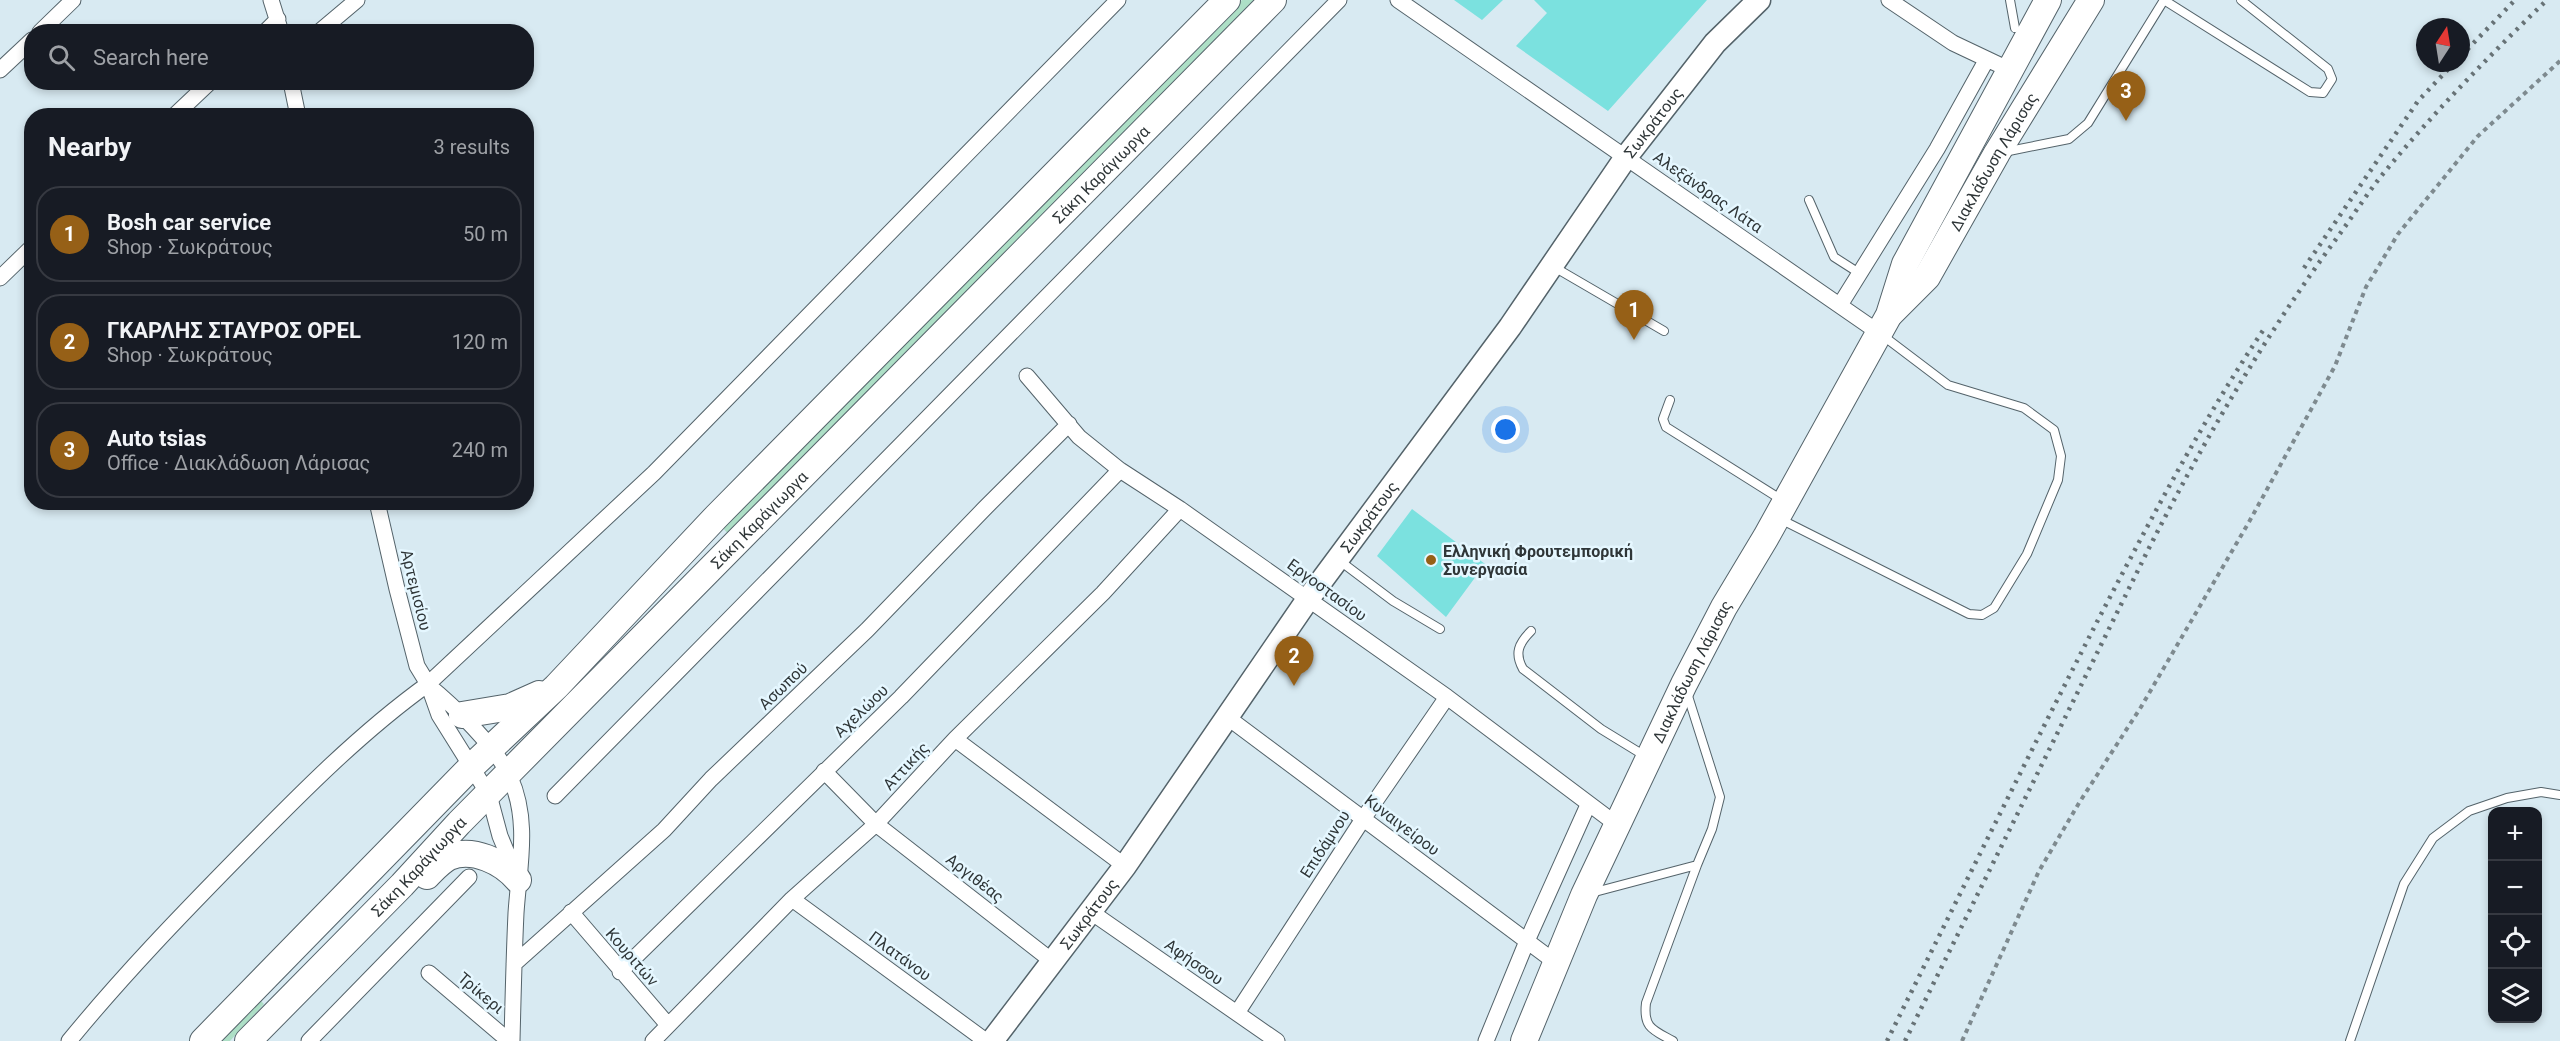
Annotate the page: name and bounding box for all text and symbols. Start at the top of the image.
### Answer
north arrow [2416,18,2470,72]
search box [24,24,534,90]
icon: search [45,41,78,74]
text: Search here [93,45,209,70]
pin: 3 [2106,72,2146,121]
street label: Σωκράτους [1620,83,1686,161]
street label: Διακλάδωση Λάρισας [1946,89,2041,234]
street label: Σάκη Καράγιωργα [1048,121,1153,227]
text: Nearby [48,132,131,162]
text: 3 results [434,135,510,159]
street label: Αλεξάνδρας Λάτα [1650,147,1766,237]
text: Bosh car service [107,210,271,235]
text: 1 [64,222,75,246]
text: 50 m [463,222,508,246]
text: Shop · Σωκράτους [107,235,273,259]
pin: 1 [1614,290,1654,340]
text: ΓΚΑΡΛΗΣ ΣΤΑΥΡΟΣ OPEL [107,318,361,343]
text: 2 [64,330,75,354]
text: 120 m [452,330,508,354]
text: Shop · Σωκράτους [107,343,273,367]
your location [1491,415,1520,444]
text: Auto tsias [107,426,207,451]
text: 3 [64,438,75,462]
text: 240 m [452,438,508,462]
text: Office · Διακλάδωση Λάρισας [107,451,370,475]
street label: Σάκη Καράγιωργα [707,467,811,572]
street label: Σωκράτους [1336,477,1402,556]
place label: Ελληνική Φρουτεμπορική Συνεργασία [1443,542,1633,579]
street label: Αρτεμισίου [397,548,435,632]
marker: Ελληνική Φρουτεμπορική Συνεργασία [1424,553,1438,567]
street label: Εργοστασίου [1284,555,1370,625]
street label: Διακλάδωση Λάρισας [1648,597,1735,746]
pin: 2 [1274,636,1314,686]
street label: Ασωπού [755,658,811,714]
street label: Αχελώου [830,681,892,741]
street label: Αττικής [879,738,933,794]
street label: Κυναιγείρου [1361,791,1443,859]
street label: Επιδάμνου [1296,807,1354,881]
map controls [2488,807,2542,1023]
button: + [2488,807,2542,861]
street label: Σάκη Καράγιωργα [367,813,470,920]
street label: Αργιθέας [942,850,1008,906]
button: − [2488,861,2542,915]
street label: Σωκράτους [1056,874,1122,953]
button: locate [2488,915,2542,969]
street label: Κουριτών [602,924,663,990]
street label: Πλατάνου [865,927,935,985]
street label: Αφήσσου [1161,935,1227,989]
street label: Τρίκερι [454,968,508,1018]
button: layers [2488,969,2542,1023]

